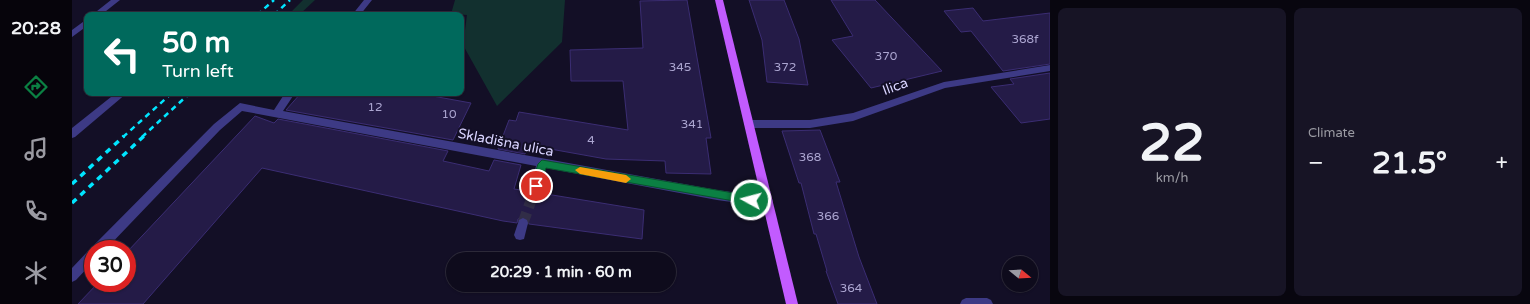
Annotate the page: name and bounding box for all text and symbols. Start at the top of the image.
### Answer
text: 20:28 [11,17,61,39]
text: 50 m [162,26,230,60]
icon: left [96,28,148,80]
house number: 368f [1011,32,1039,46]
house number: 370 [875,49,898,63]
text: Turn left [162,60,234,82]
house number: 345 [669,60,691,74]
house number: 372 [774,60,796,74]
icon: directions [22,73,50,101]
street label: Ilica [880,74,910,99]
house number: 12 [367,100,383,114]
house number: 10 [441,107,457,121]
text: 22 [1139,112,1205,175]
house number: 341 [681,117,703,131]
street label: Skladišna ulica [456,125,555,160]
text: Climate [1308,125,1355,141]
house number: 4 [587,133,595,147]
icon: music [22,135,50,163]
text: 21.5° [1372,145,1447,182]
house number: 368 [799,150,821,164]
text: − [1308,150,1324,176]
text: + [1496,150,1508,176]
pin [519,169,553,203]
text: km/h [1156,170,1188,186]
icon: arrive [525,175,547,197]
position arrow [730,179,772,221]
icon: phone [22,197,50,225]
house number: 366 [817,209,839,223]
speed limit sign: 30 [84,240,136,292]
north arrow [1002,256,1038,292]
map controls [1002,256,1038,292]
icon: climate [22,259,50,287]
text: 20:29 · 1 min · 60 m [490,263,632,281]
house number: 364 [840,281,863,295]

